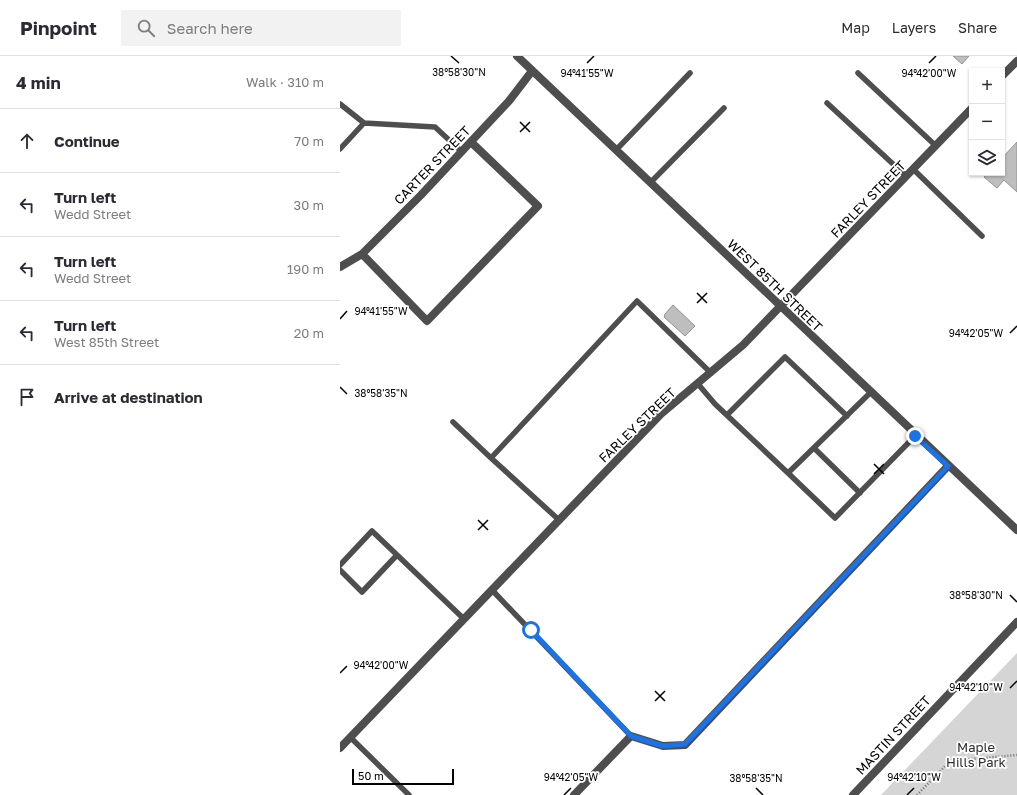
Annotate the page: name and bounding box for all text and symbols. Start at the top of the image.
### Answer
search box [121,10,401,46]
text: Pinpoint [20,16,97,39]
icon: search [135,17,157,39]
text: Search here [167,19,253,37]
text: Map [841,19,870,36]
text: Layers [892,19,936,36]
text: Share [958,19,997,36]
text: 38°58'30"N [432,66,486,78]
text: 94°41'55"W [560,67,614,79]
text: 94°42'00"W [902,67,957,79]
map controls [969,68,1005,176]
button: + [969,68,1005,104]
text: 4 min [16,72,61,93]
text: Walk · 310 m [246,74,324,90]
button: − [969,104,1005,140]
street label: CARTER STREET [390,122,474,208]
icon: ahead [16,130,38,152]
text: Continue [54,132,120,150]
text: 70 m [294,133,324,149]
button: layers [969,140,1005,176]
street label: FARLEY STREET [827,157,909,241]
text: Turn left [54,188,116,206]
icon: left [16,194,38,216]
text: 30 m [294,197,324,213]
text: Wedd Street [54,206,131,222]
street label: WEST 85TH STREET [724,236,826,334]
text: Turn left [54,252,116,270]
icon: left [16,258,38,280]
text: 190 m [287,261,324,277]
text: Wedd Street [54,270,131,286]
text: 94°41'55"W [354,305,408,317]
text: Turn left [54,316,116,334]
icon: left [16,322,38,344]
text: 20 m [294,325,324,341]
text: 94°42'05"W [949,327,1004,339]
text: West 85th Street [54,334,159,350]
street label: FARLEY STREET [595,384,679,466]
icon: arrive [16,386,38,408]
text: 38°58'35"N [354,387,408,399]
text: Arrive at destination [54,388,203,406]
route end [906,427,924,445]
text: 38°58'30"N [949,589,1003,601]
route start [522,621,540,639]
text: 94°42'00"W [354,659,409,671]
text: 94°42'10"W [949,681,1003,693]
street label: MASTIN STREET [852,692,934,778]
park label: Maple Hills Park [946,739,1007,770]
scale bar [352,767,454,786]
text: 50 m [358,769,384,782]
text: 94°42'05"W [544,771,599,783]
text: 94°42'10"W [887,771,941,783]
text: 38°58'35"N [729,772,783,784]

